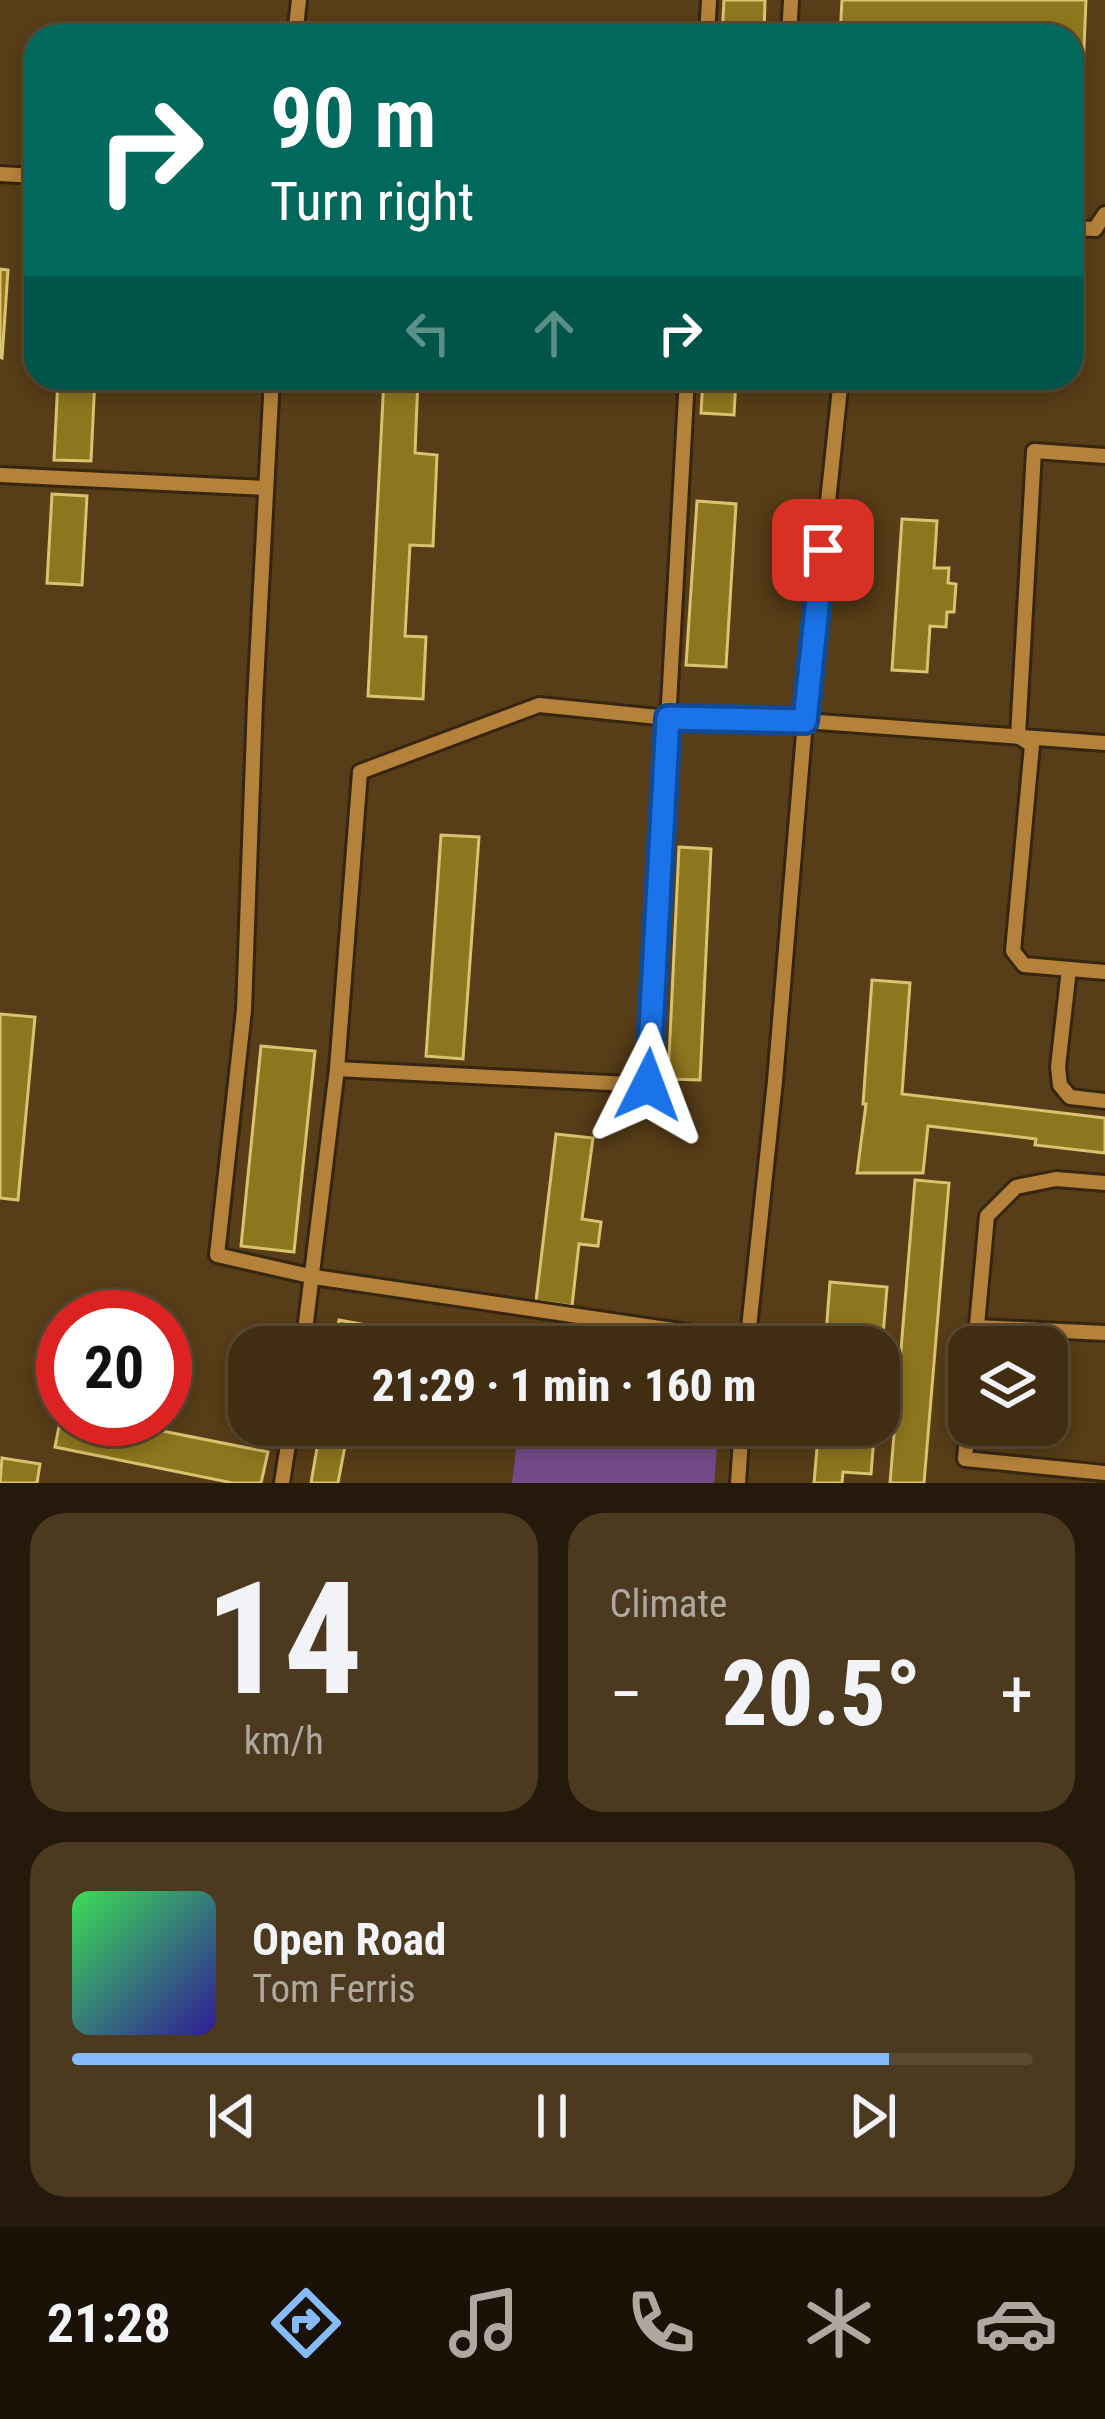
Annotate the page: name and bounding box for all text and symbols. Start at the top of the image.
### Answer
text: 90 m [270,69,437,168]
icon: right [72,72,228,228]
text: Turn right [270,170,474,233]
icon: left [395,300,461,366]
icon: ahead [521,300,587,366]
icon: right [647,300,713,366]
pin [772,499,874,601]
icon: arrive [790,517,856,583]
position arrow [585,1022,711,1148]
speed limit sign: 20 [36,1290,192,1446]
map controls [948,1326,1068,1446]
button: layers [948,1326,1068,1446]
text: 21:29 · 1 min · 160 m [372,1359,756,1412]
text: 14 [205,1548,363,1731]
text: Climate [610,1581,727,1627]
text: 20.5° [722,1642,921,1747]
text: − [610,1656,643,1733]
text: + [1000,1656,1033,1733]
text: km/h [244,1718,324,1764]
text: Open Road [252,1913,446,1966]
text: Tom Ferris [252,1966,415,2012]
icon: previous [199,2083,265,2149]
icon: pause [519,2083,585,2149]
icon: next [840,2083,906,2149]
icon: directions [264,2281,348,2365]
icon: music [442,2281,526,2365]
icon: phone [619,2281,703,2365]
icon: climate [797,2281,881,2365]
icon: car [974,2281,1058,2365]
text: 21:28 [47,2292,171,2355]

